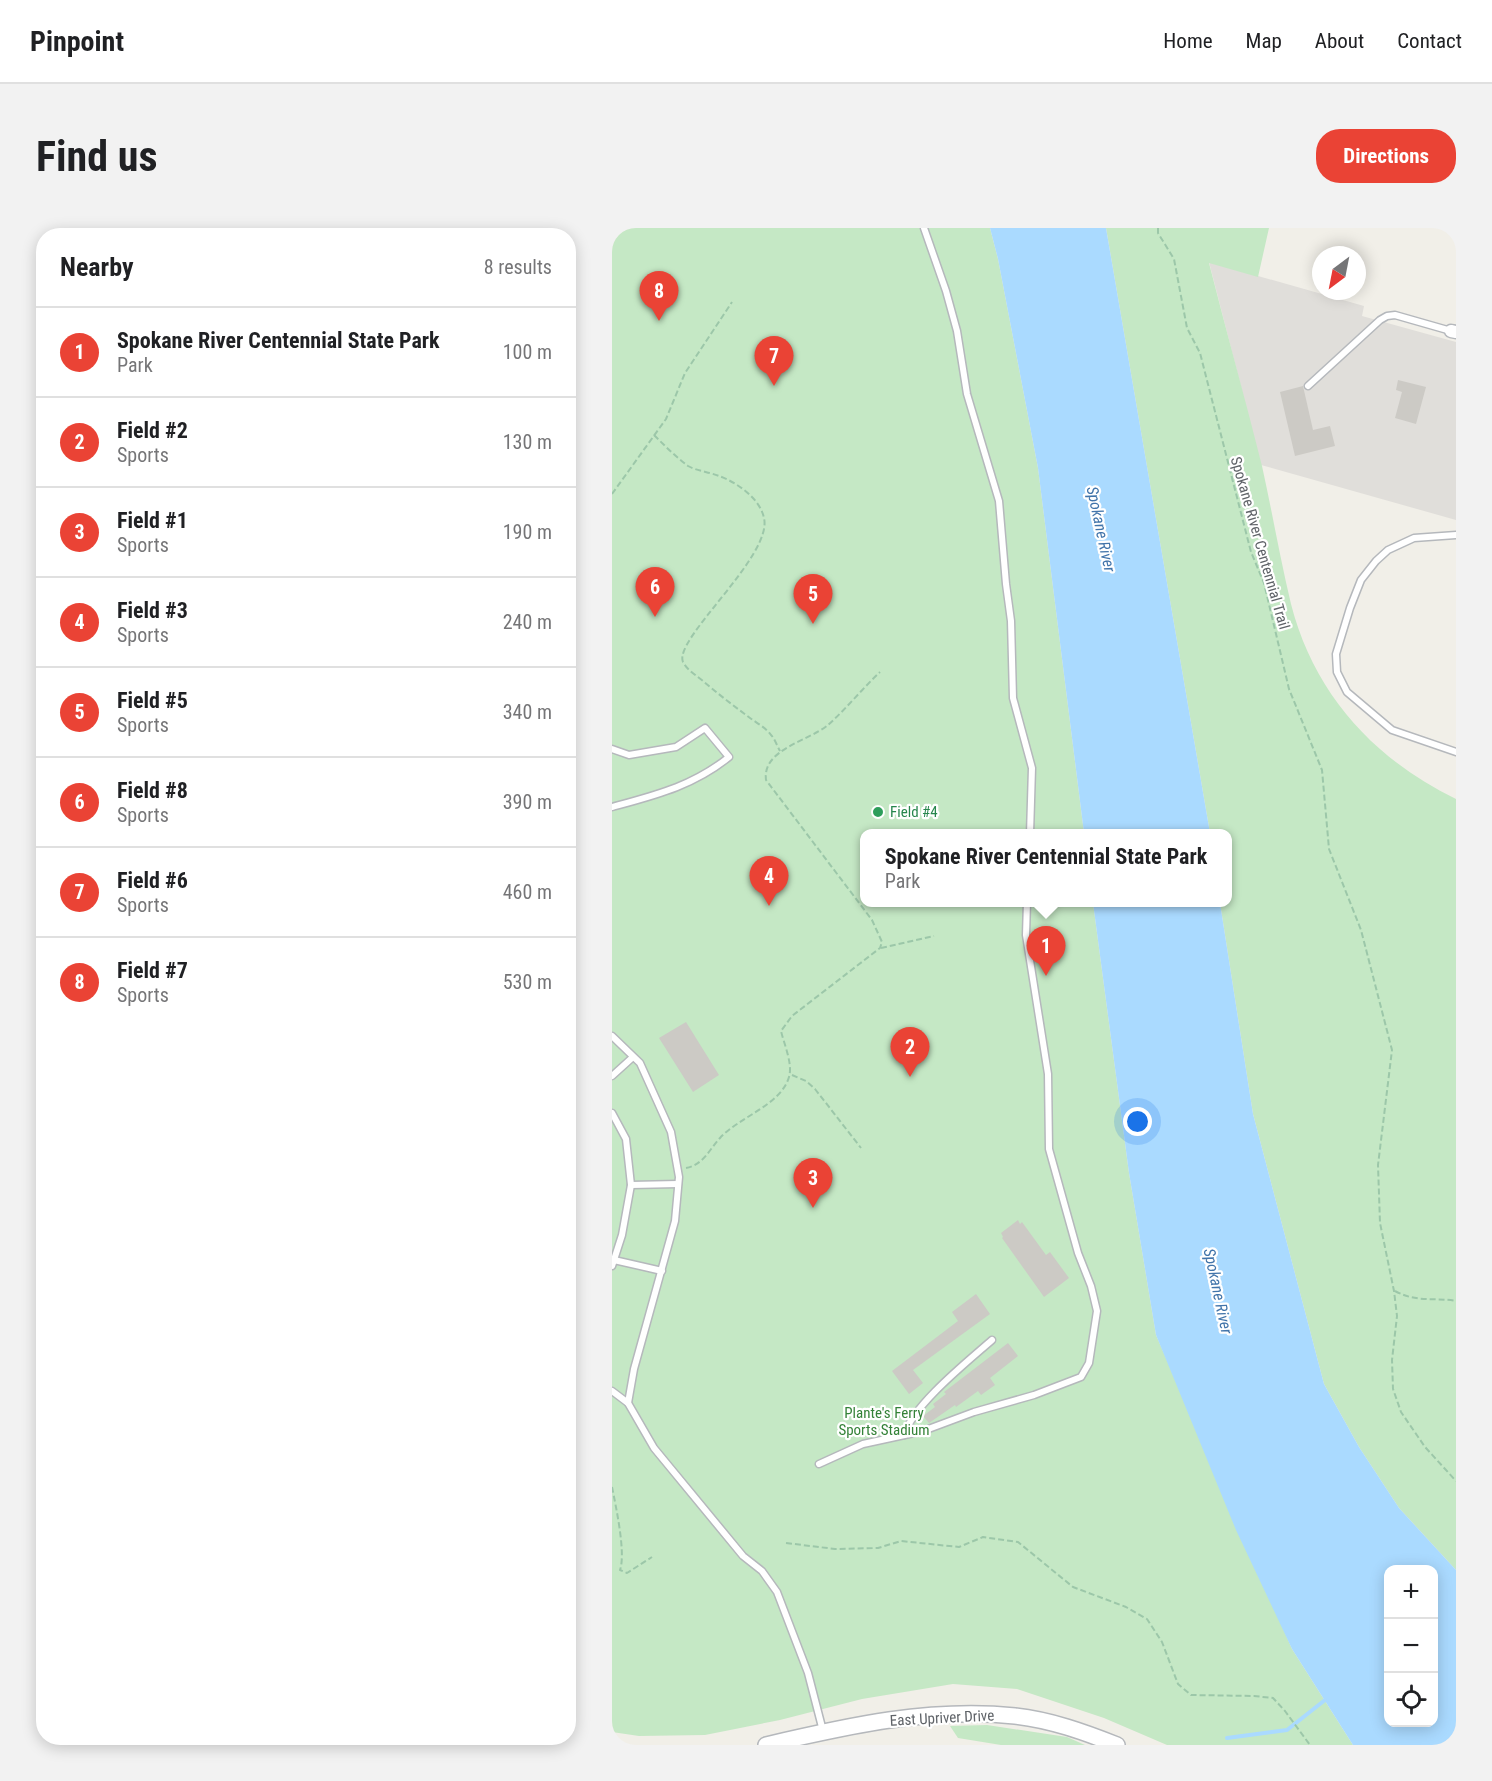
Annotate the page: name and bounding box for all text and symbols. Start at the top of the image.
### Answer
text: Pinpoint [30,25,124,58]
text: Home [1163,29,1213,53]
text: Map [1246,29,1282,53]
text: About [1315,29,1364,53]
text: Contact [1397,29,1462,53]
button: Directions [1316,129,1456,183]
text: Find us [36,132,157,181]
north arrow [1312,246,1366,300]
text: Nearby [60,252,134,282]
text: 8 results [484,255,552,279]
pin: 8 [640,272,678,321]
text: Spokane River Centennial State Park [117,328,440,353]
pin: 7 [754,336,794,386]
text: 1 [74,340,85,364]
text: 100 m [503,340,552,364]
text: Park [117,353,153,377]
text: Field #2 [117,418,188,443]
text: 2 [74,430,85,454]
text: 130 m [503,430,552,454]
text: Sports [117,443,169,467]
street label: Spokane River Centennial Trail [1227,455,1293,631]
water label: Spokane River [1083,485,1120,575]
text: Field #1 [117,508,188,533]
text: 3 [74,520,85,544]
text: 190 m [503,520,552,544]
text: Sports [117,533,169,557]
pin: 6 [636,568,675,617]
pin: 5 [794,574,832,624]
text: Field #3 [117,598,188,623]
text: 4 [74,610,85,634]
text: 240 m [503,610,552,634]
text: Sports [117,623,169,647]
text: Field #5 [117,688,188,713]
text: 5 [74,700,85,724]
text: 340 m [503,700,552,724]
text: Sports [117,713,169,737]
text: Field #8 [117,778,188,803]
text: 6 [74,790,85,814]
text: 390 m [503,790,552,814]
text: Sports [117,803,169,827]
place label: Field #4 [890,803,938,821]
marker: Field #4 [871,805,885,819]
popup [860,829,1232,907]
text: Spokane River Centennial State Park [885,844,1207,869]
pin: 4 [750,856,788,906]
text: Field #6 [117,868,188,893]
text: Park [885,869,920,893]
text: 7 [74,880,85,904]
text: 460 m [503,880,552,904]
text: Sports [117,893,169,917]
pin: 1 [1026,926,1066,976]
text: Field #7 [117,958,188,983]
text: 8 [74,970,85,994]
text: 530 m [503,970,552,994]
text: Sports [117,983,169,1007]
pin: 2 [890,1028,930,1077]
your location [1123,1107,1152,1136]
pin: 3 [794,1158,832,1208]
water label: Spokane River [1200,1247,1237,1337]
park label: Plante's Ferry Sports Stadium [838,1404,930,1439]
map controls [1384,1565,1438,1727]
button: + [1384,1565,1438,1619]
button: − [1384,1619,1438,1673]
button: locate [1384,1673,1438,1727]
street label: East Upriver Drive [889,1706,995,1730]

